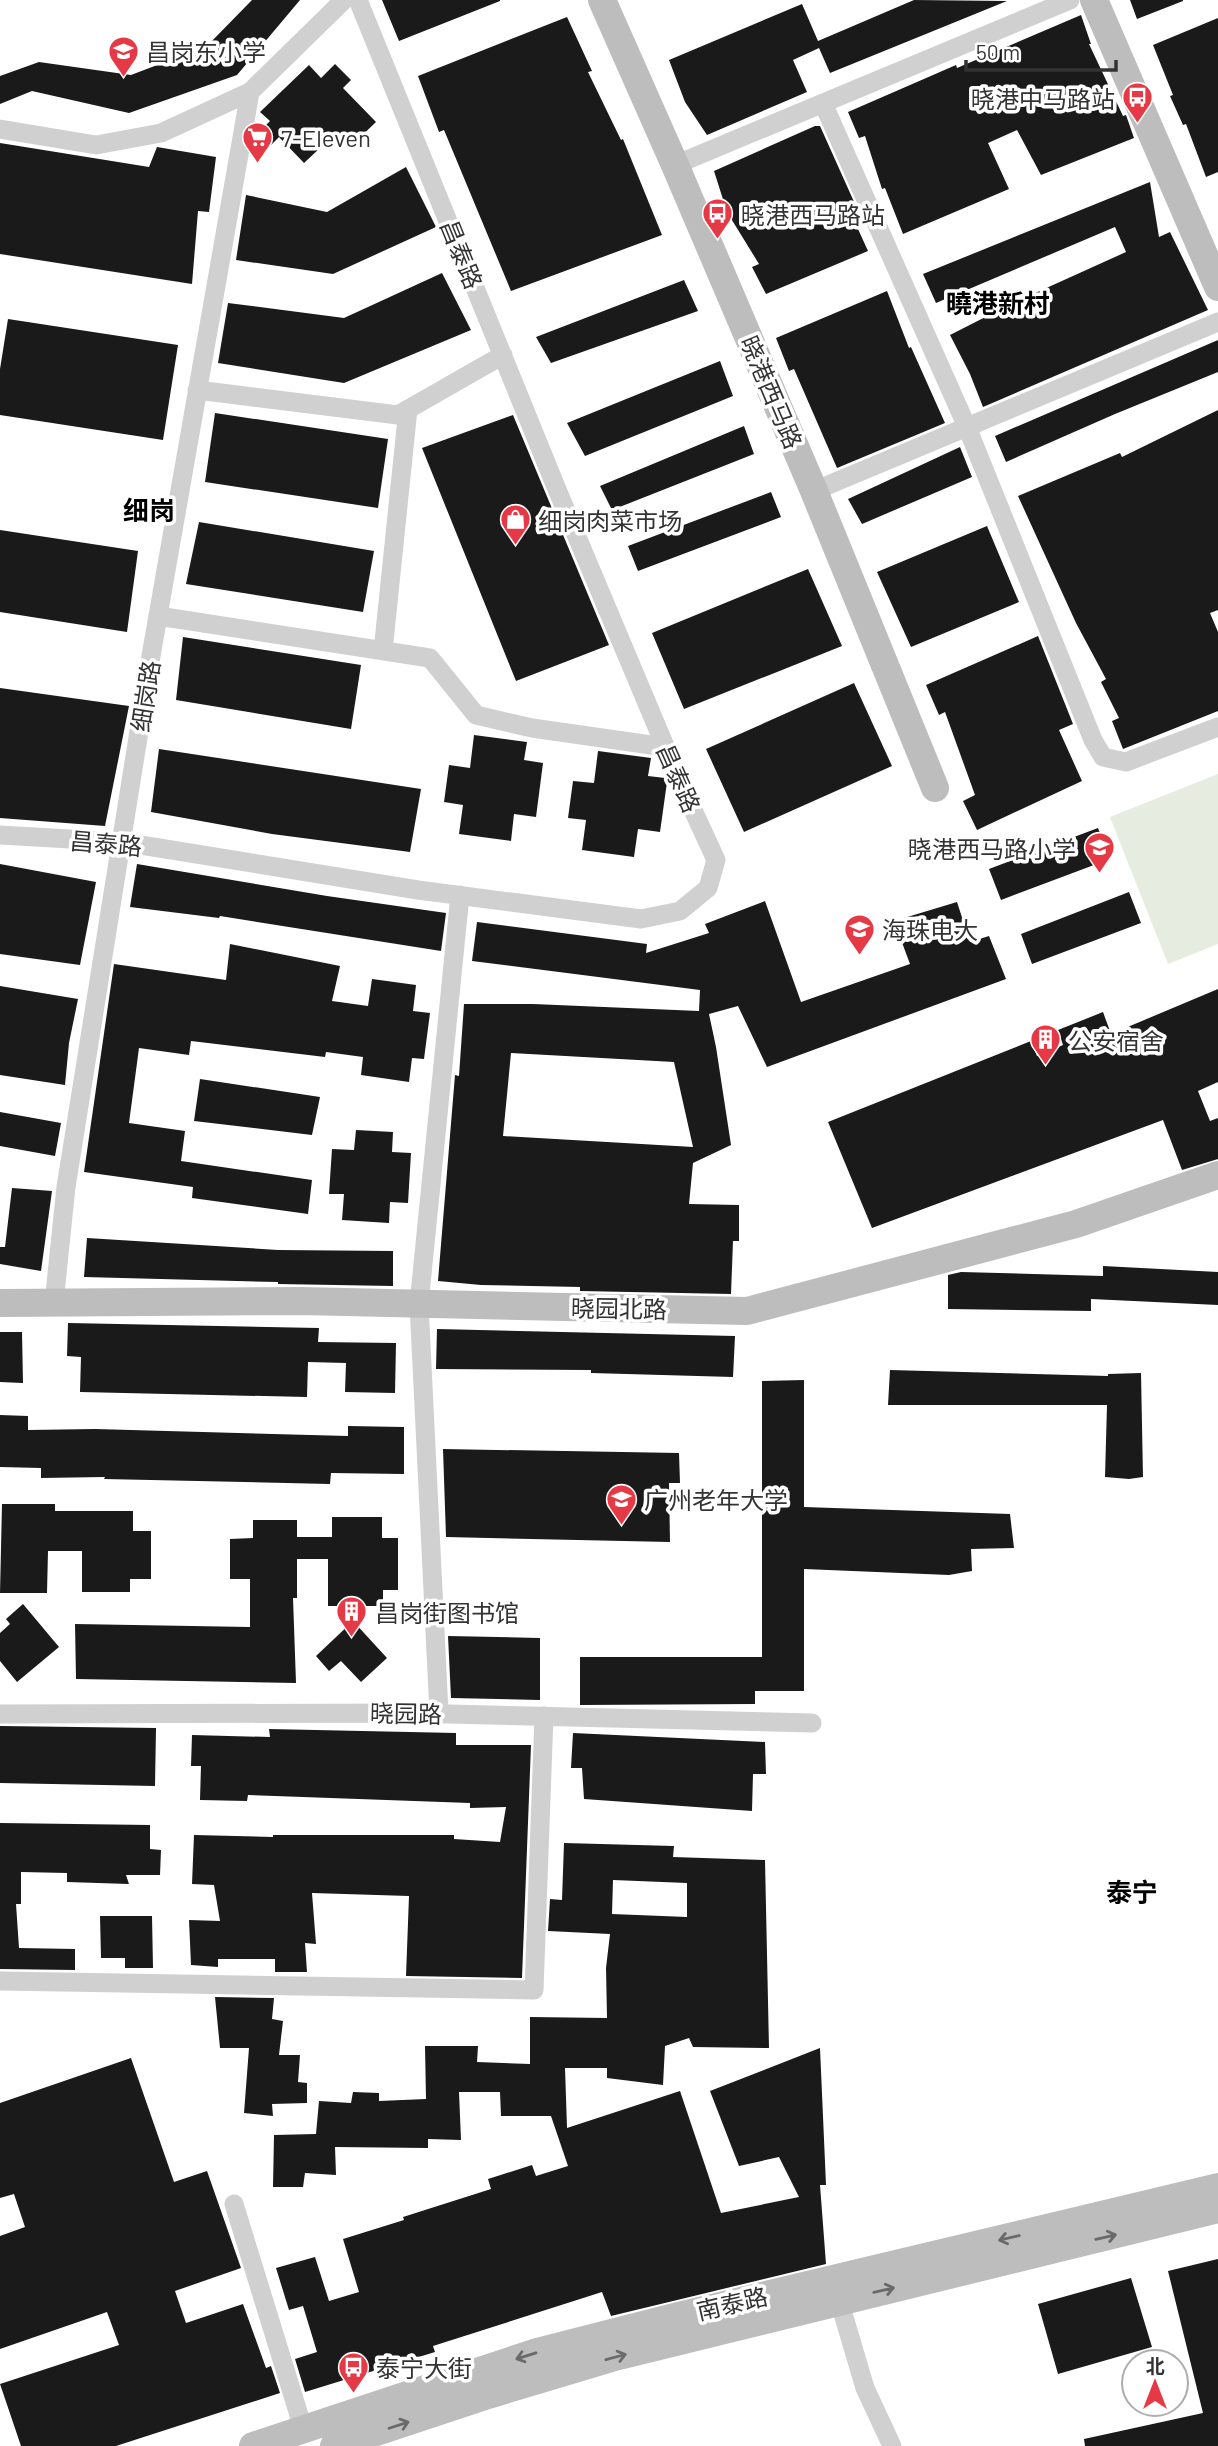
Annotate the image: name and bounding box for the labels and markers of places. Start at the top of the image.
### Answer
school or university icon: 昌岗东小学 [106,34,140,78]
place label: 昌岗东小学 [146,37,266,66]
bus stop icon: 晓港中马路站 [1121,81,1155,125]
place label: 晓港中马路站 [971,84,1115,113]
supermarket icon: 7-Eleven [241,120,275,164]
place label: 7-Eleven [281,123,371,152]
bus stop icon: 晓港西马路站 [701,197,735,241]
place label: 晓港西马路站 [741,200,885,229]
shop icon: 细岗肉菜市场 [498,503,532,547]
place label: 细岗肉菜市场 [538,506,682,535]
school or university icon: 晓港西马路小学 [1082,831,1116,875]
place label: 晓港西马路小学 [908,834,1076,863]
school or university icon: 海珠电大 [842,912,876,956]
place label: 海珠电大 [882,915,978,944]
building icon: 公安宿舍 [1028,1023,1062,1067]
place label: 公安宿舍 [1068,1026,1164,1055]
school or university icon: 广州老年大学 [604,1482,638,1526]
place label: 广州老年大学 [644,1485,788,1514]
building icon: 昌岗街图书馆 [335,1595,369,1639]
place label: 昌岗街图书馆 [375,1598,519,1627]
bus stop icon: 泰宁大街 [336,2350,370,2394]
place label: 泰宁大街 [376,2353,472,2382]

